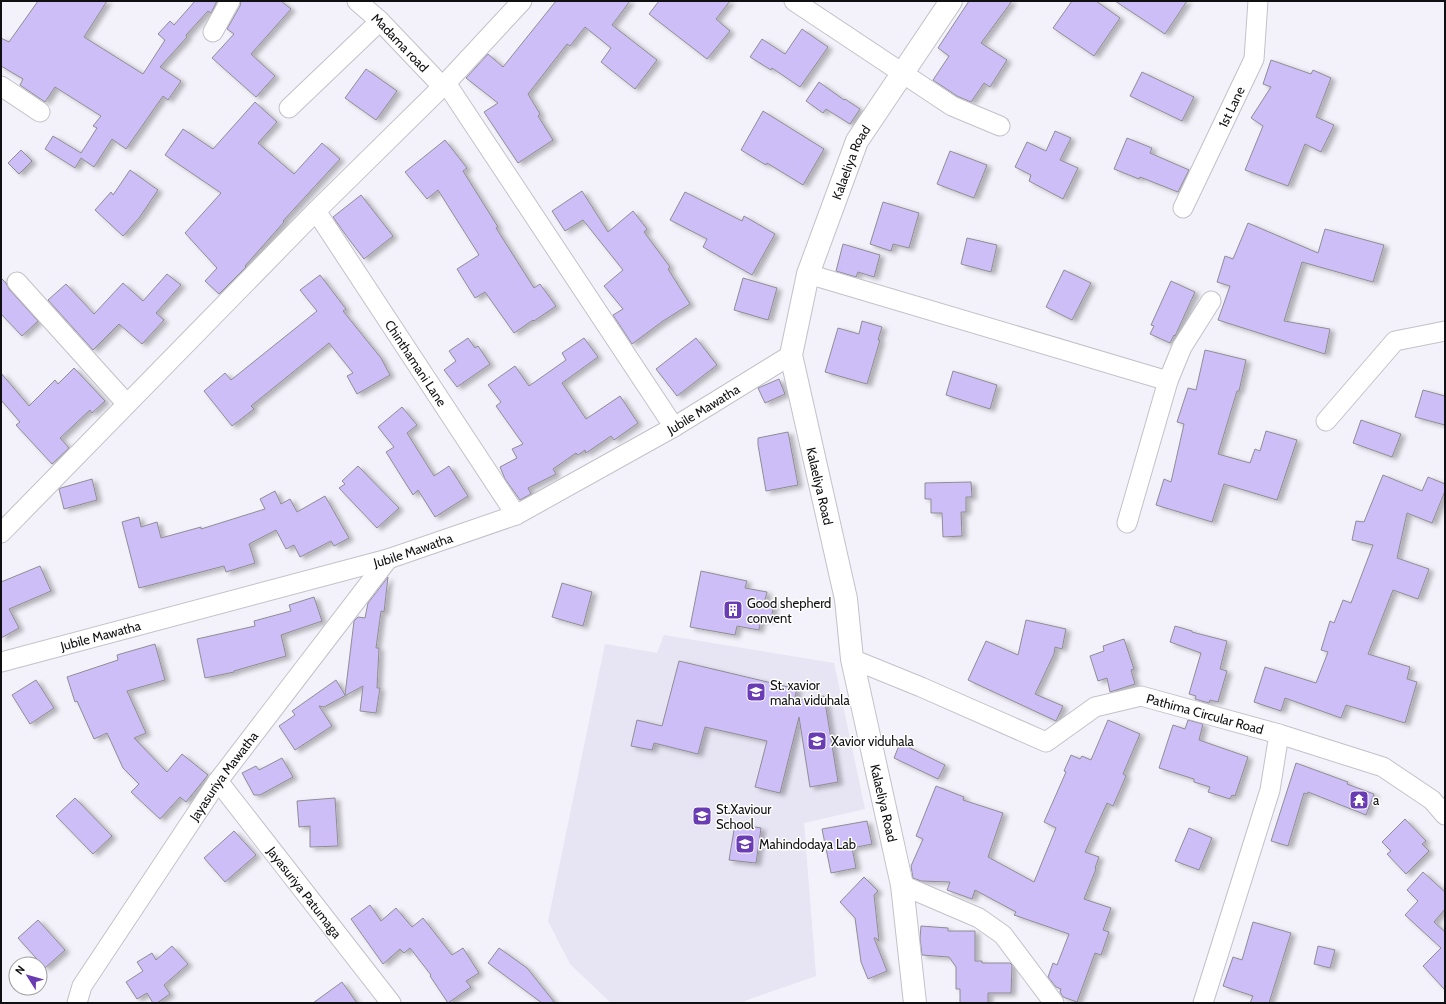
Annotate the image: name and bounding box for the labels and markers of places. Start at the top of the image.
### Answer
place label: Good shepherd convent [747,595,831,626]
building icon: Good shepherd convent [722,599,744,621]
place label: St. xavior maha viduhala [770,677,850,708]
school or university icon: St. xavior maha viduhala [745,681,767,703]
school or university icon: Xavior viduhala [806,730,828,752]
place label: Xavior viduhala [831,733,915,749]
temple icon: a [1348,789,1370,811]
place label: a [1373,792,1380,808]
place label: St.Xaviour School [716,801,772,832]
school or university icon: St.Xaviour School [691,805,713,827]
school or university icon: Mahindodaya Lab [734,833,756,855]
place label: Mahindodaya Lab [759,836,856,852]

